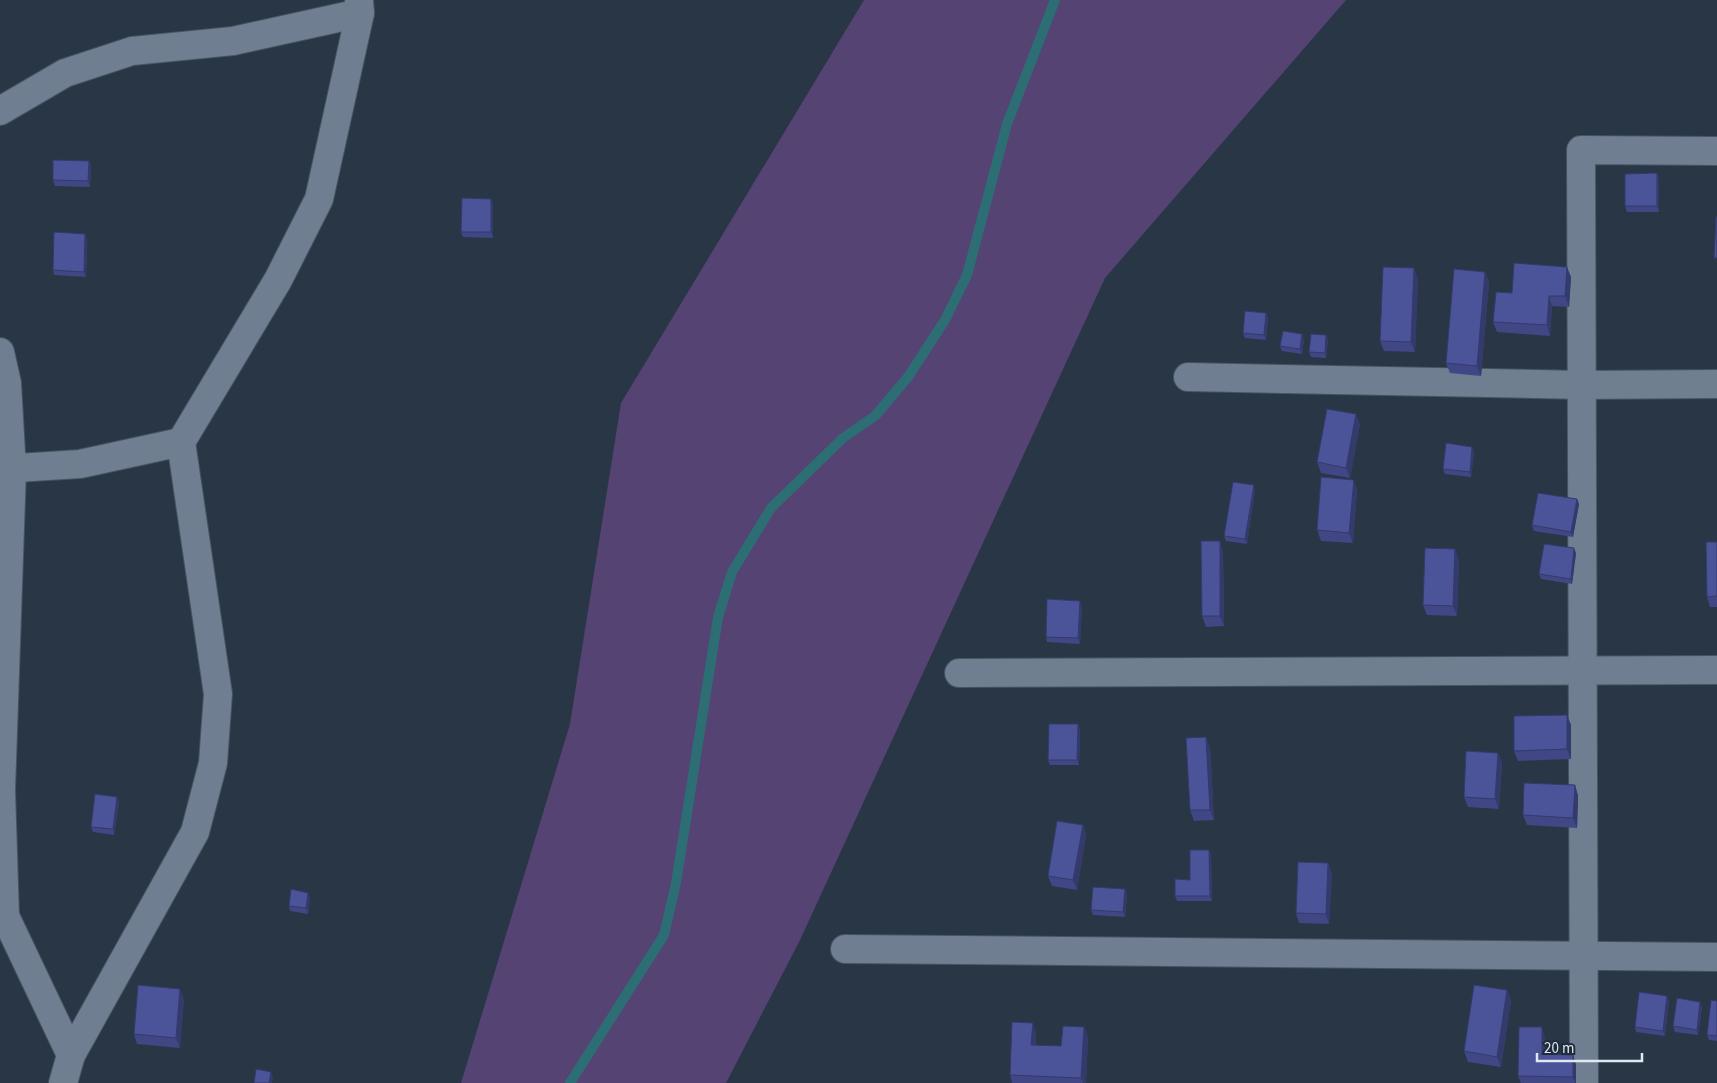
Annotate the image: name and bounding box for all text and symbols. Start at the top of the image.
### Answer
scale bar [1537,1030,1642,1062]
text: 20 m [1544,1038,1574,1059]

